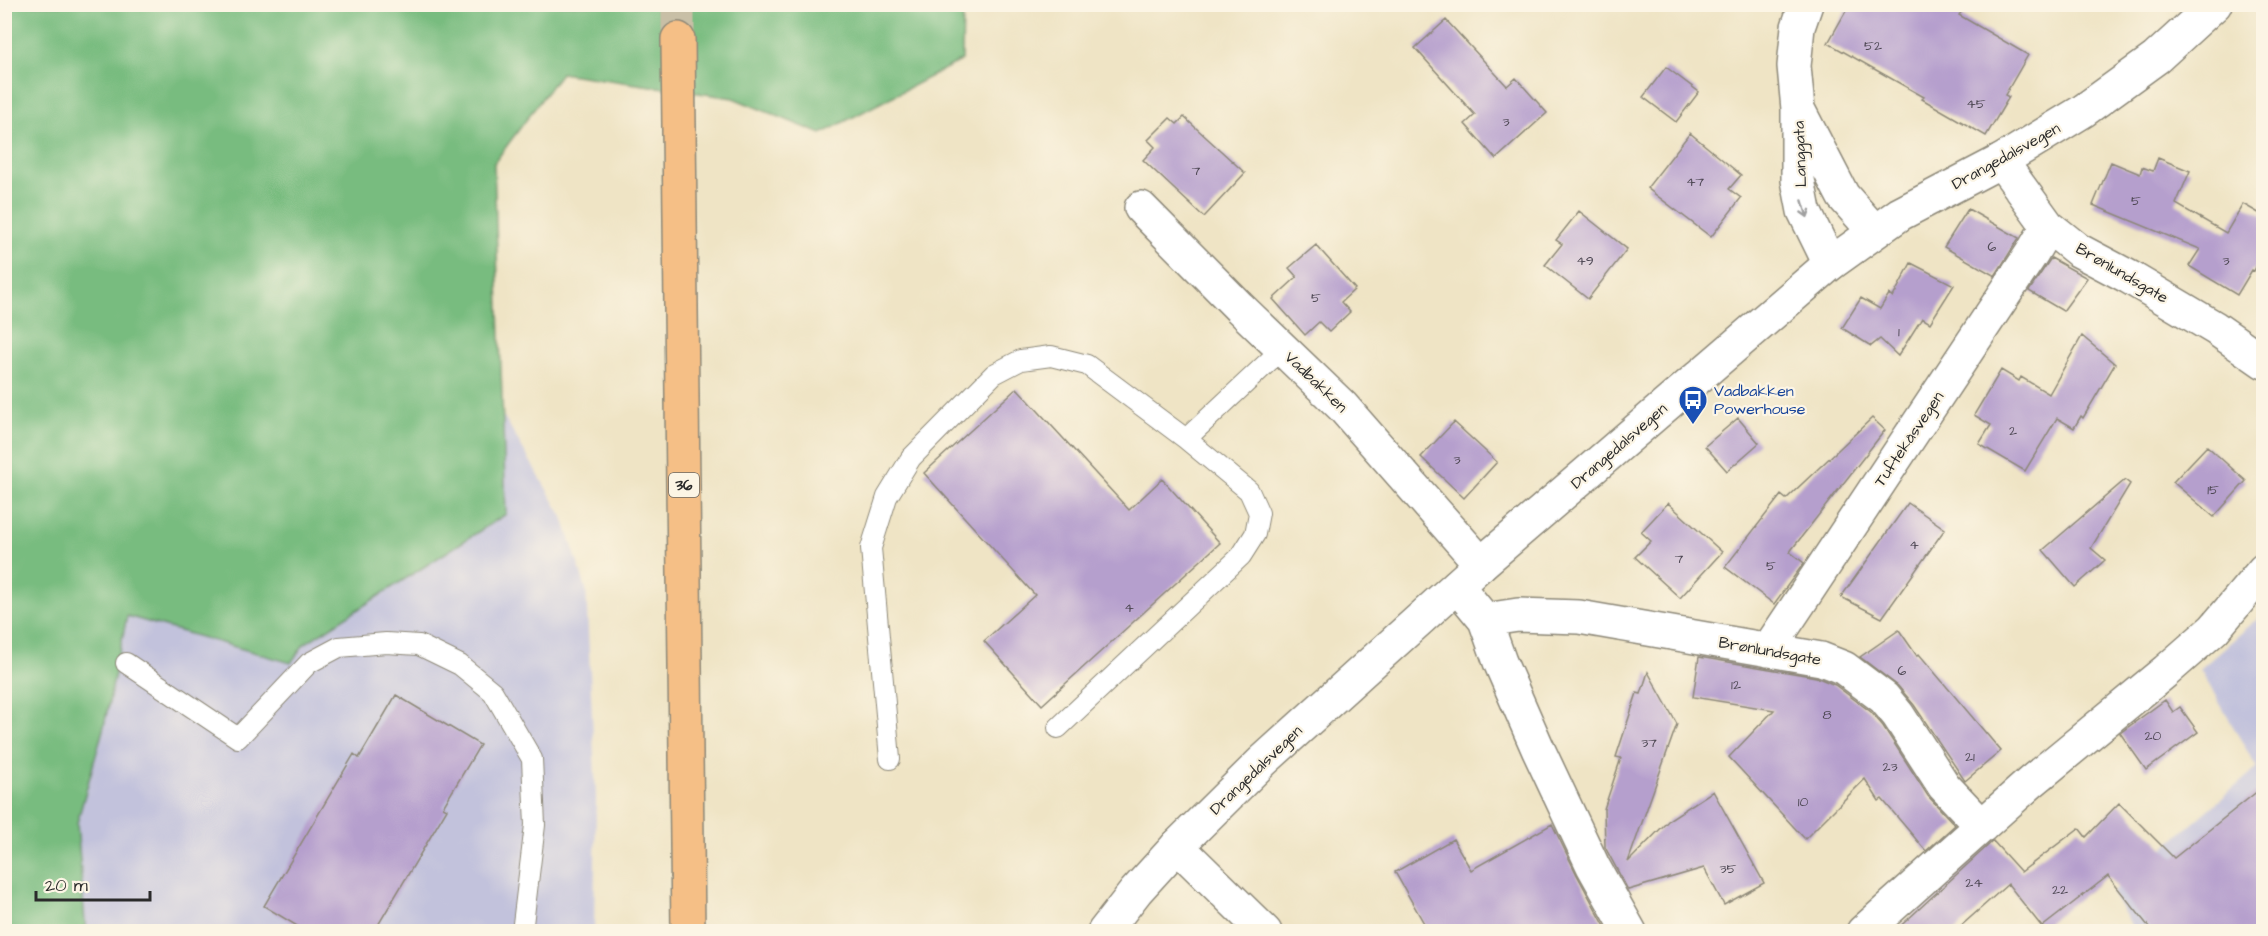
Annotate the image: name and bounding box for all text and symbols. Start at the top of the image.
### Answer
house number: 52 [1864,36,1882,56]
house number: 45 [1966,94,1986,114]
house number: 3 [1502,112,1510,132]
street label: Drangedalsvegen [1948,117,2065,196]
street label: Langgata [1788,120,1813,188]
house number: 7 [1192,161,1201,181]
house number: 47 [1686,172,1704,192]
house number: 5 [2131,191,2141,211]
one-way arrow [1800,199,1811,218]
house number: 6 [1988,237,1997,257]
street label: Brønlundsgate [2071,238,2173,309]
house number: 49 [1576,251,1594,271]
house number: 3 [2222,251,2230,271]
house number: 5 [1311,288,1321,308]
house number: 1 [1898,322,1900,342]
street label: Vadbakken [1280,346,1352,418]
place label: Vadbakken Powerhouse [1714,380,1806,420]
bus stop icon: Vadbakken Powerhouse [1677,384,1709,426]
street label: Tuftekåsvegen [1869,387,1950,492]
street label: Drangedalsvegen [1566,398,1673,495]
house number: 2 [2009,421,2017,441]
house number: 3 [1453,450,1461,470]
road number: 36 [669,473,699,497]
house number: 15 [2207,480,2219,500]
house number: 4 [1909,535,1919,555]
house number: 7 [1675,549,1684,569]
house number: 5 [1766,556,1776,576]
house number: 4 [1124,598,1134,618]
street label: Brønlundsgate [1717,631,1823,672]
house number: 6 [1898,661,1907,681]
house number: 12 [1731,675,1741,695]
house number: 8 [1822,705,1832,725]
street label: Drangedalsvegen [1205,720,1308,821]
house number: 20 [2145,726,2162,746]
house number: 37 [1641,733,1657,753]
house number: 21 [1965,747,1975,767]
house number: 23 [1882,757,1898,777]
house number: 10 [1798,792,1808,812]
house number: 35 [1719,859,1737,879]
scale bar [36,864,150,902]
text: 20 m [45,873,88,898]
house number: 24 [1965,873,1983,893]
house number: 22 [2052,880,2068,900]

